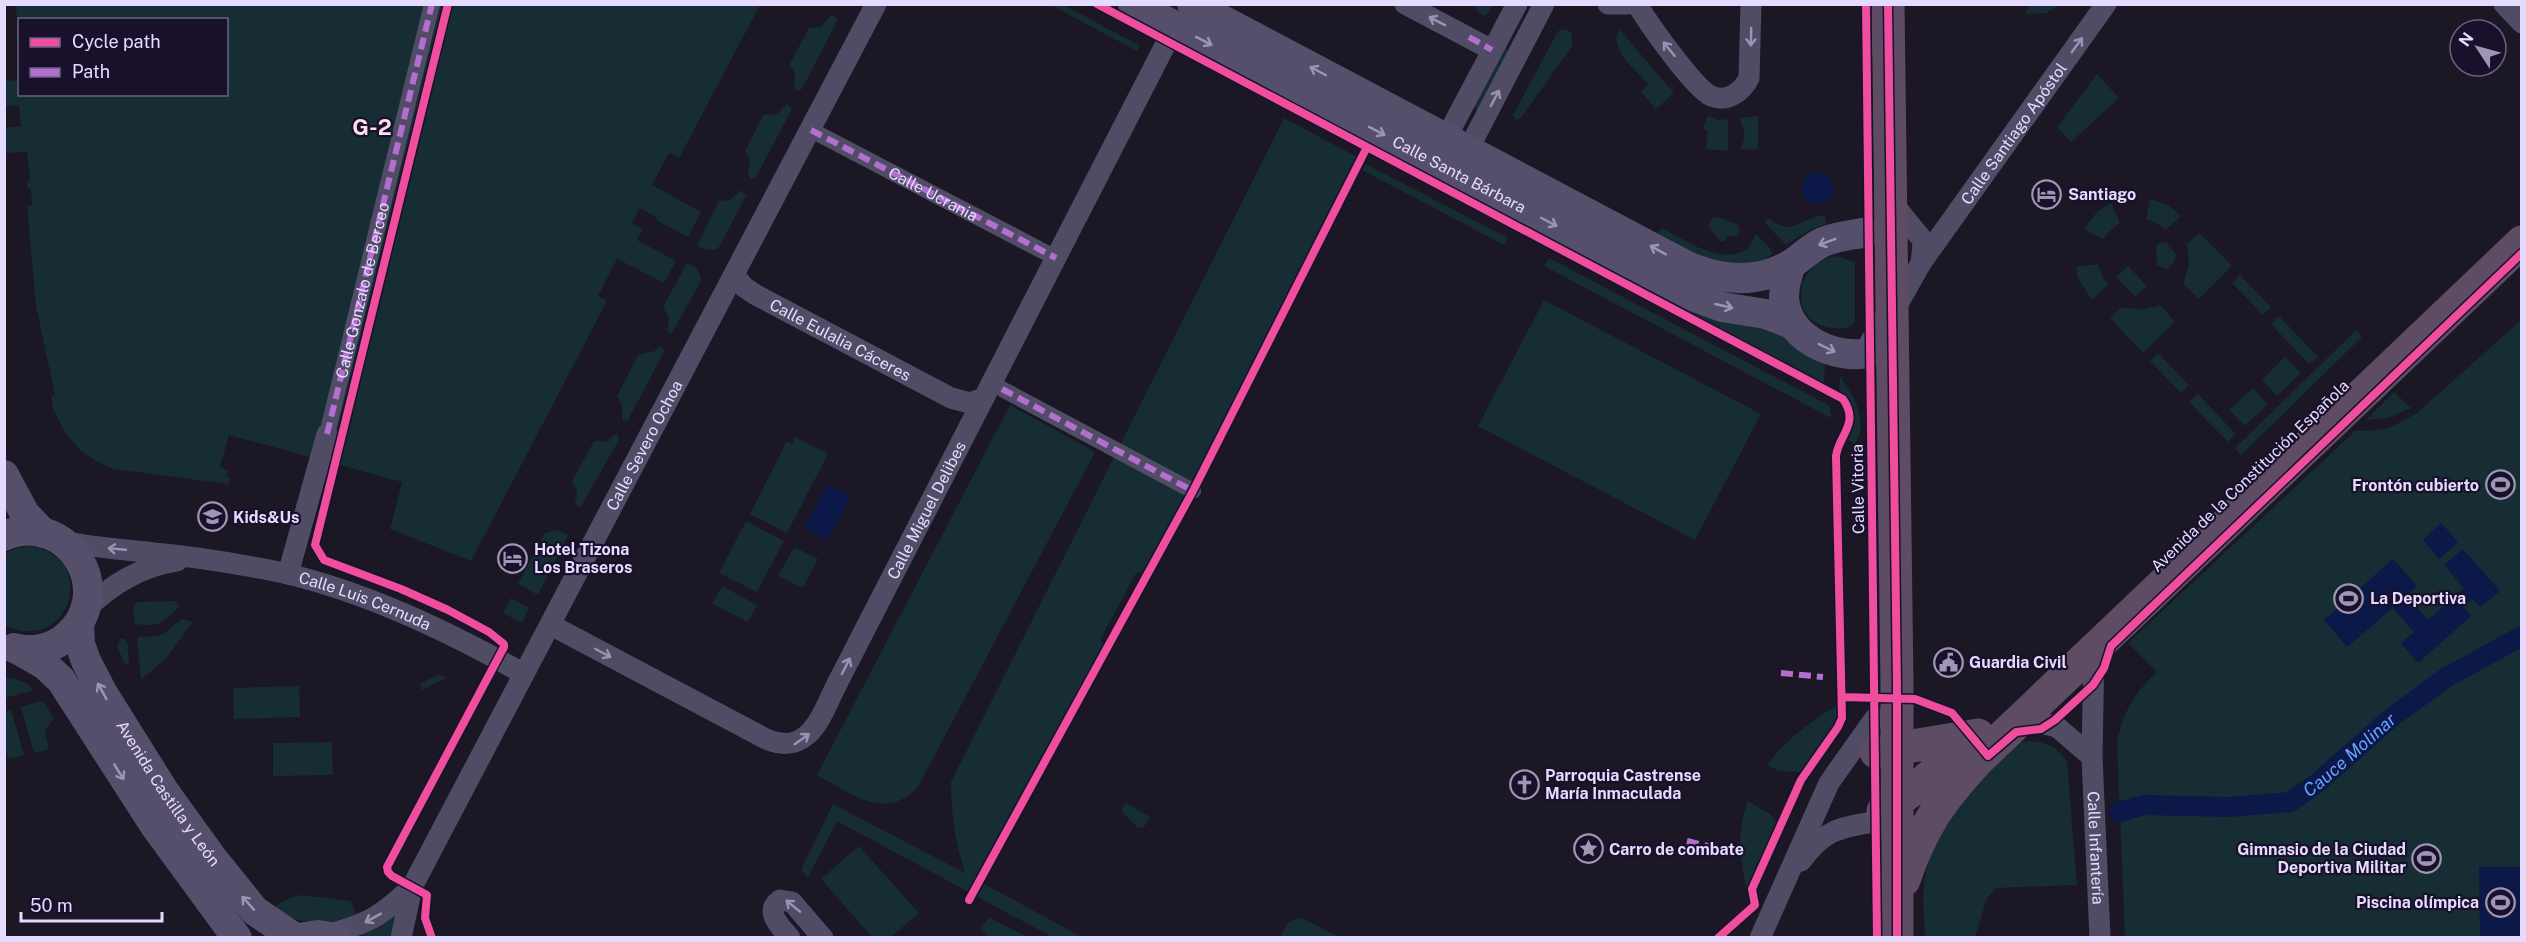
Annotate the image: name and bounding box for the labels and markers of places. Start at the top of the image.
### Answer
hotel icon: Santiago [2031,178,2063,210]
place label: Santiago [2068,185,2136,204]
sports icon: Frontón cubierto [2484,469,2516,501]
place label: Frontón cubierto [2352,476,2479,495]
school or university icon: Kids&Us [196,501,228,533]
place label: Kids&Us [233,508,299,527]
place label: Hotel Tizona Los Braseros [534,540,632,577]
hotel icon: Hotel Tizona Los Braseros [497,542,529,574]
sports icon: La Deportiva [2333,582,2365,614]
place label: La Deportiva [2370,589,2466,608]
public building icon: Guardia Civil [1932,646,1964,678]
place label: Guardia Civil [1969,653,2067,672]
place label: Parroquia Castrense María Inmaculada [1545,766,1701,803]
church icon: Parroquia Castrense María Inmaculada [1508,768,1540,800]
place icon: Carro de combate [1572,833,1604,865]
place label: Carro de combate [1609,840,1744,859]
place label: Gimnasio de la Ciudad Deportiva Militar [2237,840,2406,877]
sports icon: Gimnasio de la Ciudad Deportiva Militar [2411,842,2443,874]
sports icon: Piscina olímpica [2484,886,2516,918]
place label: Piscina olímpica [2356,893,2479,912]

